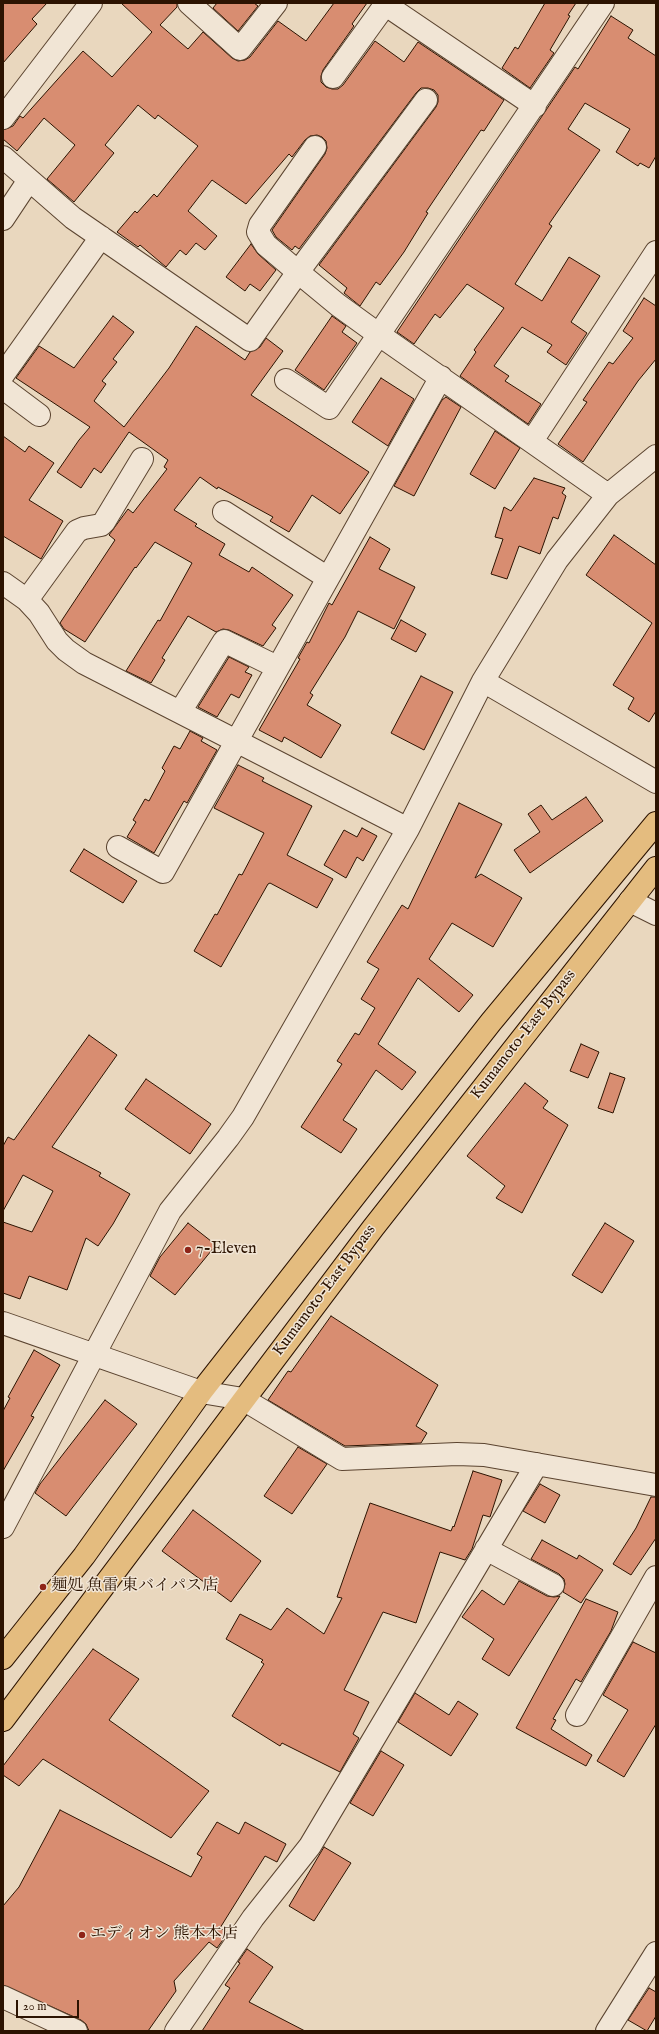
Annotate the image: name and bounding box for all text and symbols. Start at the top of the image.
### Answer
street label: Kumamoto-East Bypass [467,966,581,1104]
street label: Kumamoto-East Bypass [269,1222,381,1360]
place label: 7-Eleven [196,1240,257,1260]
marker: 7-Eleven [183,1245,193,1255]
place label: 麺処 魚雷 東バイパス店 [51,1577,218,1597]
marker: 麺処 魚雷 東バイパス店 [38,1582,48,1592]
place label: エディオン 熊本本店 [90,1925,237,1945]
marker: エディオン 熊本本店 [77,1930,87,1940]
scale bar [18,1992,81,2018]
text: 20 m [23,1999,46,2014]

